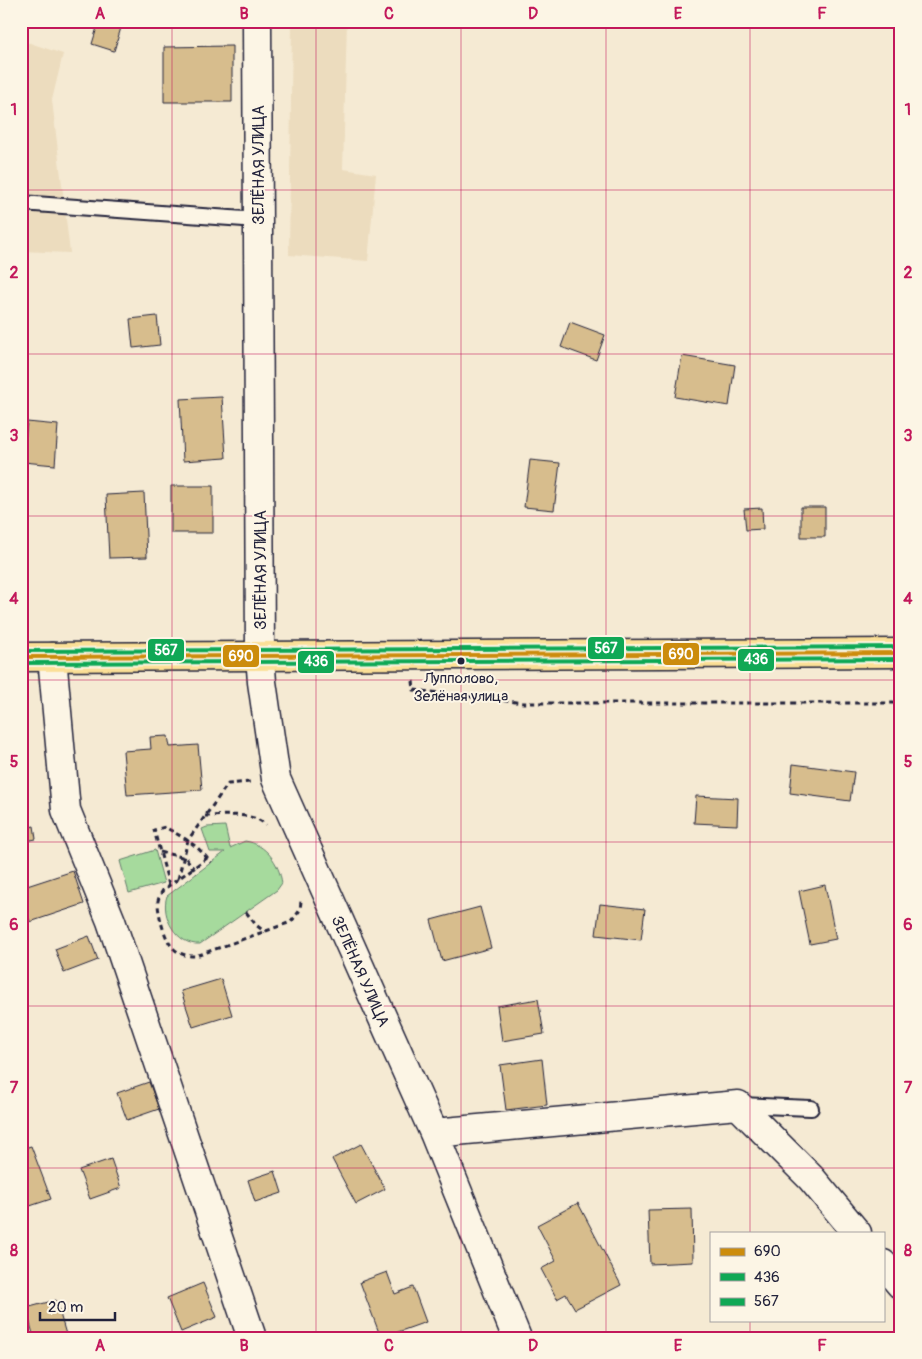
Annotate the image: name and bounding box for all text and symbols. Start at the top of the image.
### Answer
text: A [95,4,106,24]
text: B [239,4,249,24]
text: C [384,4,394,24]
text: D [528,4,538,24]
text: E [674,4,683,24]
text: F [817,4,827,24]
text: 1 [11,100,17,120]
text: 1 [905,100,911,120]
street label: ЗЕЛЁНАЯ УЛИЦА [249,105,269,225]
text: 2 [10,263,19,283]
text: 2 [904,263,913,283]
text: 3 [10,426,19,446]
text: 3 [904,426,913,446]
street label: ЗЕЛЁНАЯ УЛИЦА [251,510,271,630]
text: 4 [9,589,19,609]
text: 4 [903,589,913,609]
line badge: 567 [587,636,625,660]
line badge: 567 [147,638,185,662]
text: 567 [594,640,618,657]
text: 567 [154,642,178,659]
line badge: 690 [662,642,700,666]
line badge: 690 [222,644,260,668]
text: 690 [669,646,694,663]
text: 690 [229,648,254,665]
line badge: 436 [737,648,775,672]
line badge: 436 [297,650,335,674]
text: 436 [744,651,768,668]
text: 436 [304,653,328,670]
marker: Лупполово, Зелёная улица [456,656,466,666]
place label: Лупполово, Зелёная улица [414,669,508,706]
text: 5 [10,752,19,772]
text: 5 [904,752,913,772]
street label: ЗЕЛЁНАЯ УЛИЦА [327,913,394,1030]
text: 6 [9,915,19,935]
text: 6 [903,915,913,935]
text: 7 [10,1078,19,1098]
text: 7 [904,1078,913,1098]
legend [710,1232,884,1322]
text: 8 [10,1241,18,1261]
text: 8 [904,1241,912,1261]
text: 690 [754,1242,781,1261]
text: 436 [754,1268,780,1287]
scale bar [40,1289,115,1321]
text: 567 [754,1292,779,1311]
text: 20 m [48,1298,83,1317]
text: A [95,1336,106,1356]
text: B [239,1336,249,1356]
text: C [384,1336,394,1356]
text: D [528,1336,538,1356]
text: E [674,1336,683,1356]
text: F [817,1336,827,1356]

